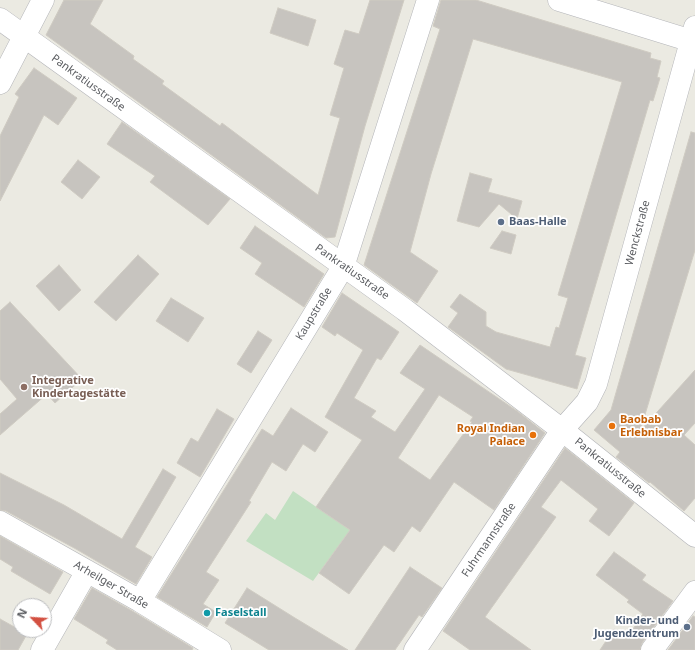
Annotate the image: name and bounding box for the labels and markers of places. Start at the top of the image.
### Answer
place label: Baas-Halle [509,215,567,229]
marker: Baas-Halle [496,217,506,227]
place label: Integrative Kindertagestätte [32,374,126,400]
marker: Integrative Kindertagestätte [19,382,29,392]
place label: Baobab Erlebnisbar [620,413,682,439]
marker: Baobab Erlebnisbar [607,421,617,431]
place label: Royal Indian Palace [457,422,525,448]
marker: Royal Indian Palace [528,430,538,440]
place label: Faselstall [215,606,266,620]
marker: Faselstall [202,608,212,618]
place label: Kinder- und Jugendzentrum [594,614,679,640]
marker: Kinder- und Jugendzentrum [682,622,692,632]

